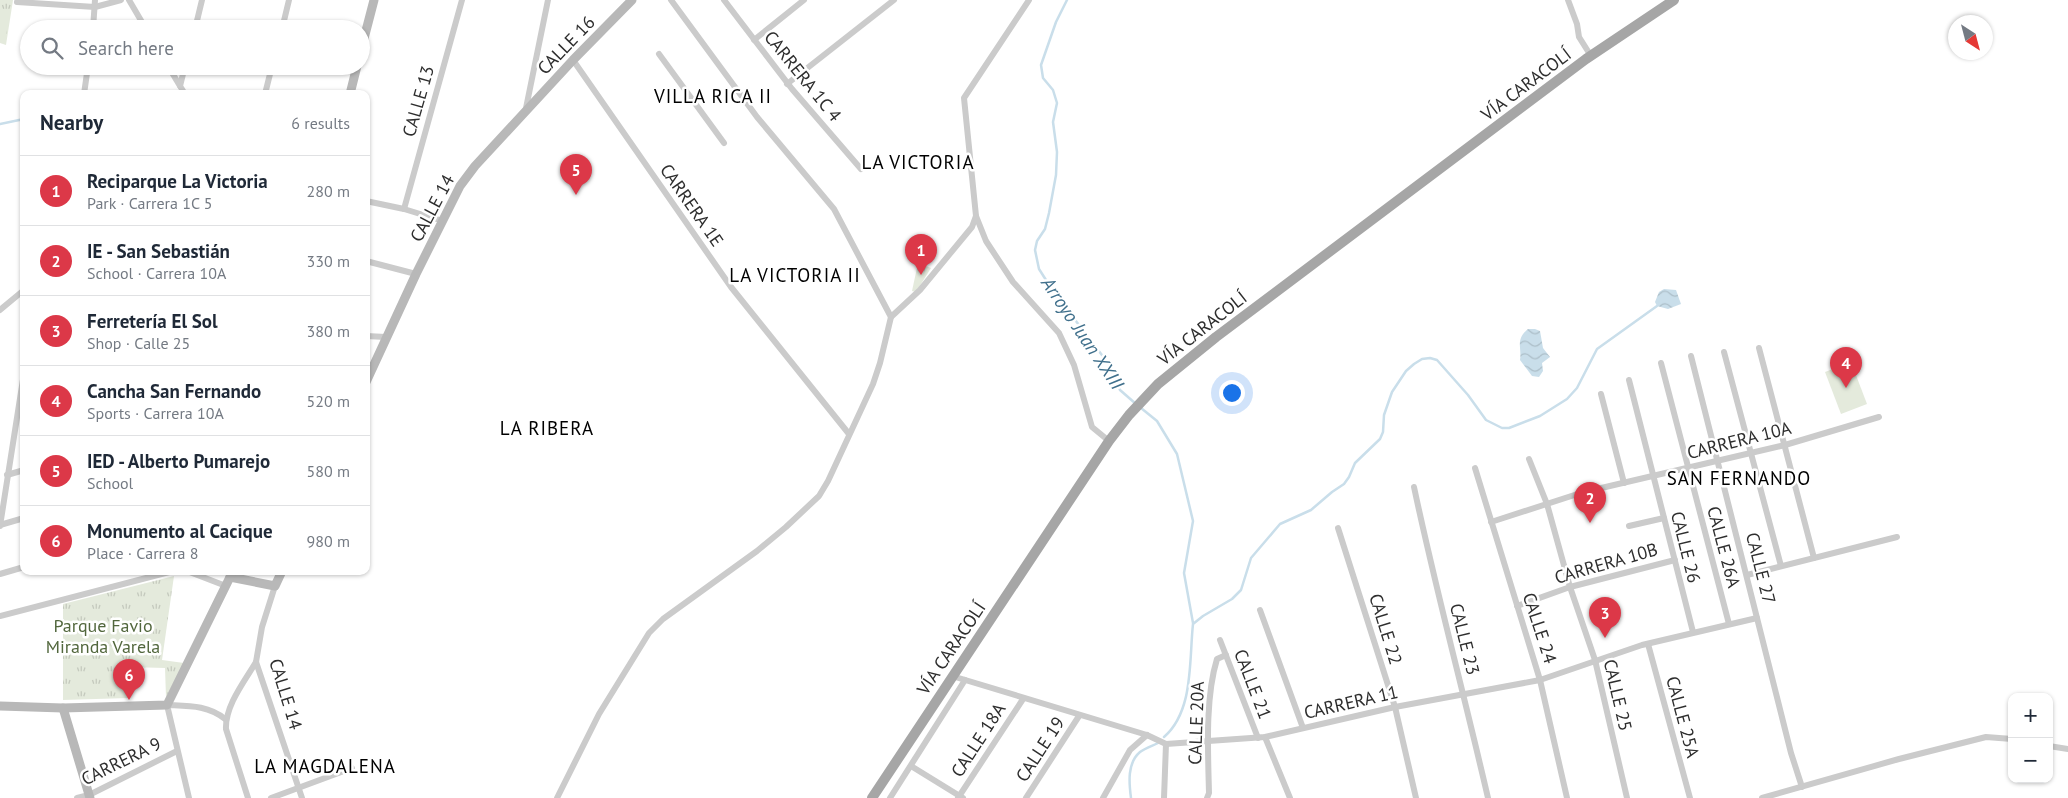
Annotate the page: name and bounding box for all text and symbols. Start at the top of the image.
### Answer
street label: CALLE 16 [532,11,600,79]
north arrow [1948,15,1993,60]
search box [20,20,370,75]
street label: CARRERA 1C 4 [759,26,847,126]
icon: search [38,34,66,62]
text: Search here [78,36,174,60]
street label: VÍA CARACOLÍ [1475,42,1576,126]
street label: CALLE 13 [397,63,439,139]
district label: VILLA RICA II [653,84,772,108]
text: Nearby [40,109,103,136]
text: 6 results [291,113,350,133]
district label: LA VICTORIA [862,150,975,174]
pin: 5 [560,154,592,195]
street label: CARRERA 1E [655,159,729,251]
text: Reciparque La Victoria [87,169,268,193]
street label: CALLE 14 [405,170,459,246]
text: 1 [51,181,61,201]
text: 280 m [307,181,350,201]
text: Park · Carrera 1C 5 [87,193,212,213]
pin: 1 [905,234,937,275]
text: IE - San Sebastián [87,239,230,263]
text: 2 [51,251,61,271]
text: 330 m [307,251,350,271]
text: School · Carrera 10A [87,263,226,283]
district label: LA VICTORIA II [729,263,861,287]
water label: Arroyo Juan XXIII [1036,271,1130,395]
street label: VÍA CARACOLÍ [1152,285,1252,371]
text: Ferretería El Sol [87,309,218,333]
text: 3 [51,321,61,341]
text: 380 m [307,321,350,341]
text: Shop · Calle 25 [87,333,190,353]
pin: 4 [1830,347,1862,388]
text: Cancha San Fernando [87,379,261,403]
your location [1219,380,1245,406]
text: 4 [51,391,61,411]
text: 520 m [307,391,350,411]
text: Sports · Carrera 10A [87,403,224,423]
district label: LA RIBERA [500,416,594,440]
street label: CARRERA 10A [1685,416,1794,464]
text: IED - Alberto Pumarejo [87,449,270,473]
text: 5 [51,461,61,481]
text: 580 m [307,461,350,481]
district label: SAN FERNANDO [1667,466,1811,490]
text: School [87,473,133,493]
pin: 2 [1574,482,1606,523]
street label: CALLE 26A [1702,504,1746,591]
street label: CALLE 26 [1666,509,1706,585]
text: Monumento al Cacique [87,519,273,543]
street label: CALLE 27 [1741,530,1781,606]
text: 6 [51,531,61,551]
text: 980 m [307,531,350,551]
street label: CARRERA 10B [1552,537,1660,589]
text: Place · Carrera 8 [87,543,199,563]
street label: CALLE 24 [1518,590,1562,666]
street label: CALLE 22 [1364,591,1408,667]
street label: VÍA CARACOLÍ [911,596,991,700]
pin: 3 [1589,597,1621,638]
street label: CALLE 23 [1445,601,1485,677]
park label: Parque Favio Miranda Varela [46,614,160,658]
street label: CALLE 21 [1229,646,1277,722]
street label: CALLE 14 [264,656,308,732]
street label: CALLE 25 [1599,657,1637,733]
pin: 6 [113,659,145,700]
street label: CALLE 25A [1661,674,1705,761]
street label: CALLE 20A [1183,680,1209,765]
street label: CARRERA 11 [1302,680,1400,724]
map controls [2008,693,2053,783]
button: + [2008,693,2053,738]
street label: CALLE 18A [946,698,1011,781]
street label: CALLE 19 [1010,712,1070,786]
street label: CARRERA 9 [77,732,165,790]
button: − [2008,738,2053,783]
district label: LA MAGDALENA [254,754,396,778]

